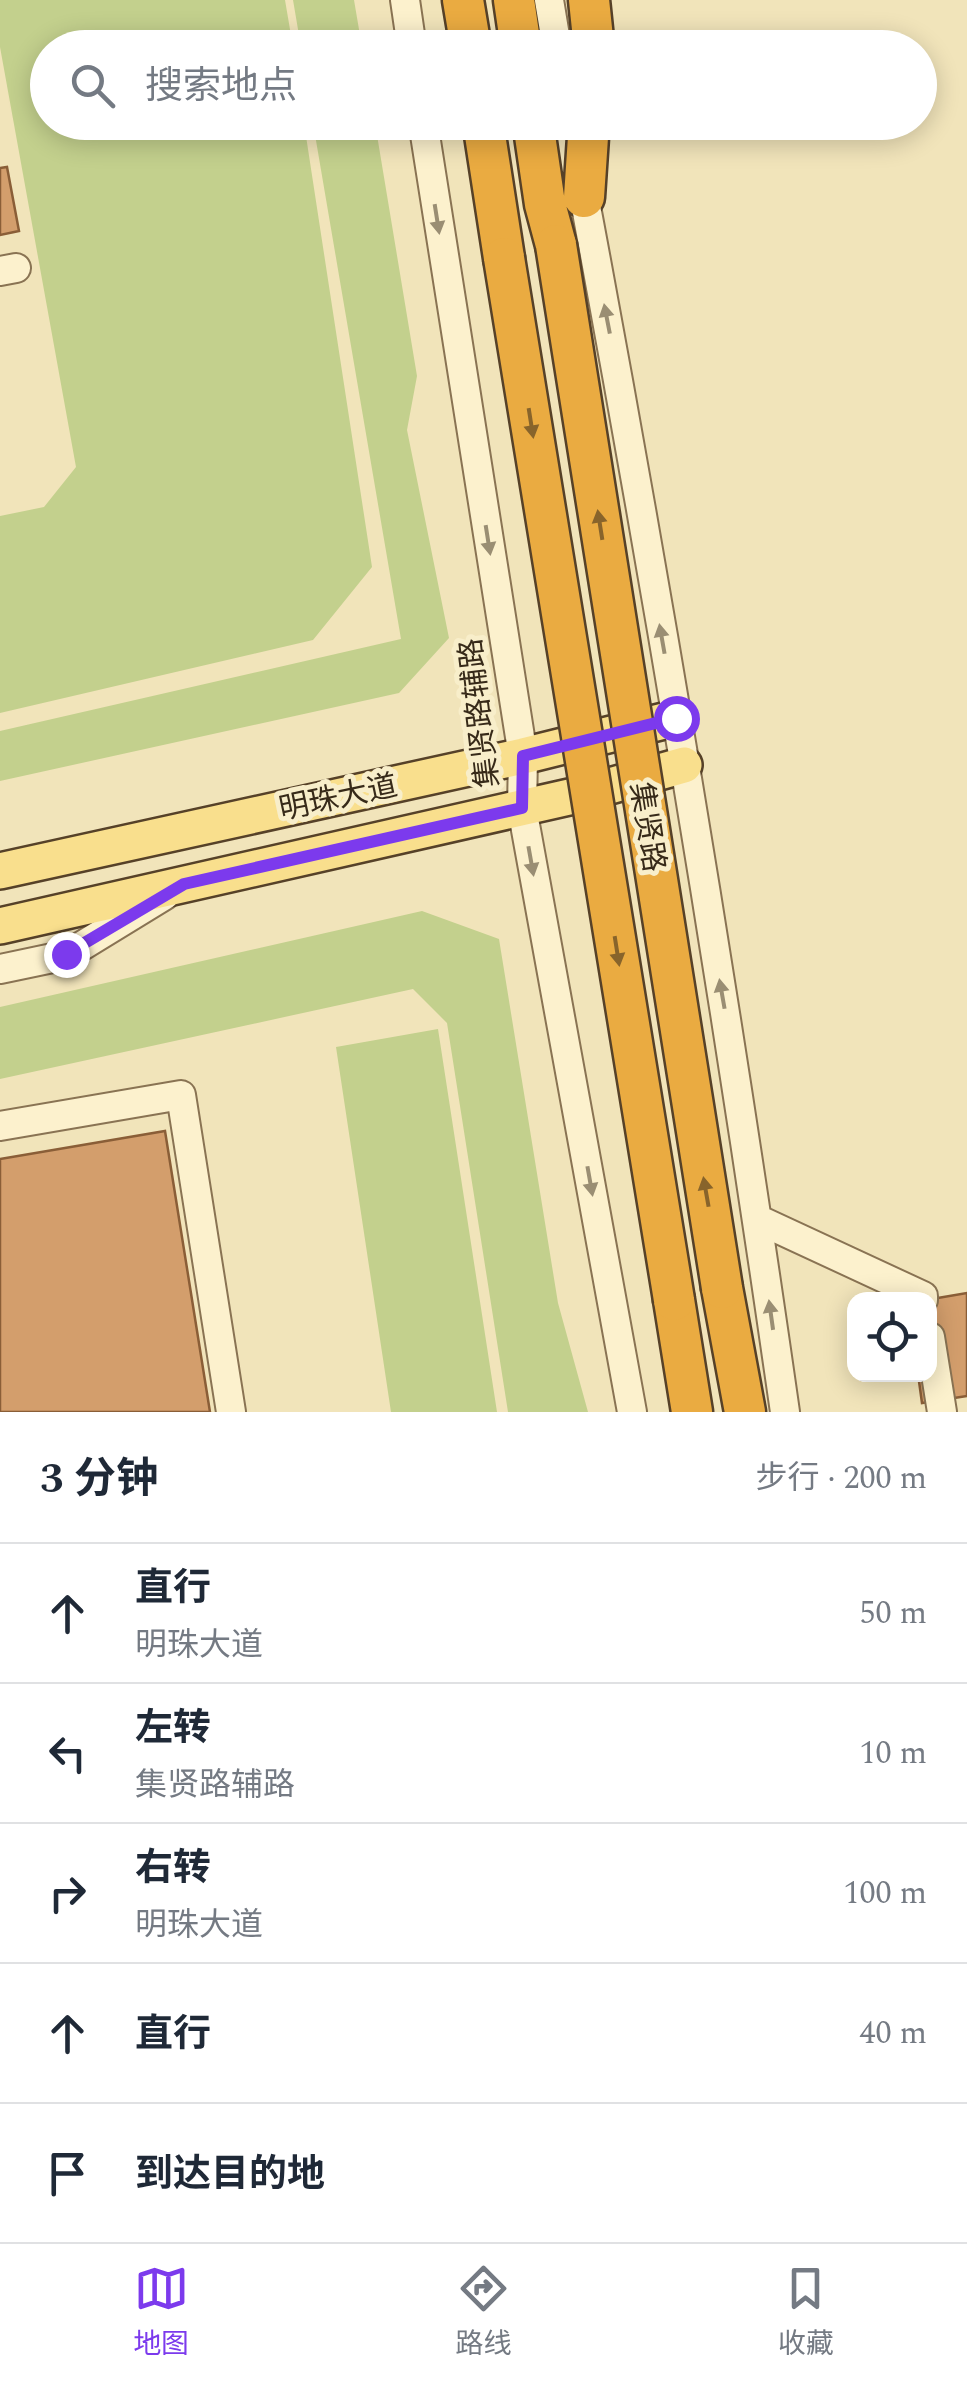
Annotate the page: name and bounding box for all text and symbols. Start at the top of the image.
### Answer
search box [30,30,937,140]
icon: search [65,58,120,113]
text: 搜索地点 [145,58,297,116]
one-way arrow [429,204,445,235]
one-way arrow [598,303,614,334]
one-way arrow [524,408,539,439]
one-way arrow [592,509,607,540]
one-way arrow [481,525,497,556]
one-way arrow [654,623,670,654]
street label: 集贤路辅路 [448,636,512,790]
route start [654,696,700,742]
street label: 明珠大道 [275,763,402,833]
street label: 集贤路 [617,779,677,875]
one-way arrow [524,846,540,877]
route end [44,932,90,978]
one-way arrow [610,936,625,967]
one-way arrow [714,978,729,1009]
one-way arrow [583,1166,598,1197]
one-way arrow [698,1176,713,1207]
map controls [847,1292,937,1382]
button: locate [847,1292,937,1382]
one-way arrow [762,1299,778,1331]
text: 3 分钟 [40,1448,158,1511]
text: 步行 · 200 m [755,1454,927,1503]
text: 直行 [135,1560,211,1618]
icon: ahead [40,1586,95,1641]
text: 50 m [859,1589,927,1638]
text: 明珠大道 [135,1621,263,1670]
text: 左转 [135,1700,211,1758]
icon: left [40,1726,95,1781]
text: 10 m [859,1729,927,1778]
text: 集贤路辅路 [135,1761,295,1810]
text: 右转 [135,1840,211,1898]
icon: right [40,1866,95,1921]
text: 100 m [843,1869,927,1918]
text: 明珠大道 [135,1901,263,1950]
icon: ahead [40,2006,95,2061]
text: 直行 [135,2006,211,2064]
text: 40 m [859,2009,927,2058]
icon: arrive [40,2146,95,2201]
text: 到达目的地 [135,2146,325,2204]
tab: 地图 [133,2261,189,2366]
tab: 路线 [455,2261,512,2366]
tab: 收藏 [778,2261,834,2366]

